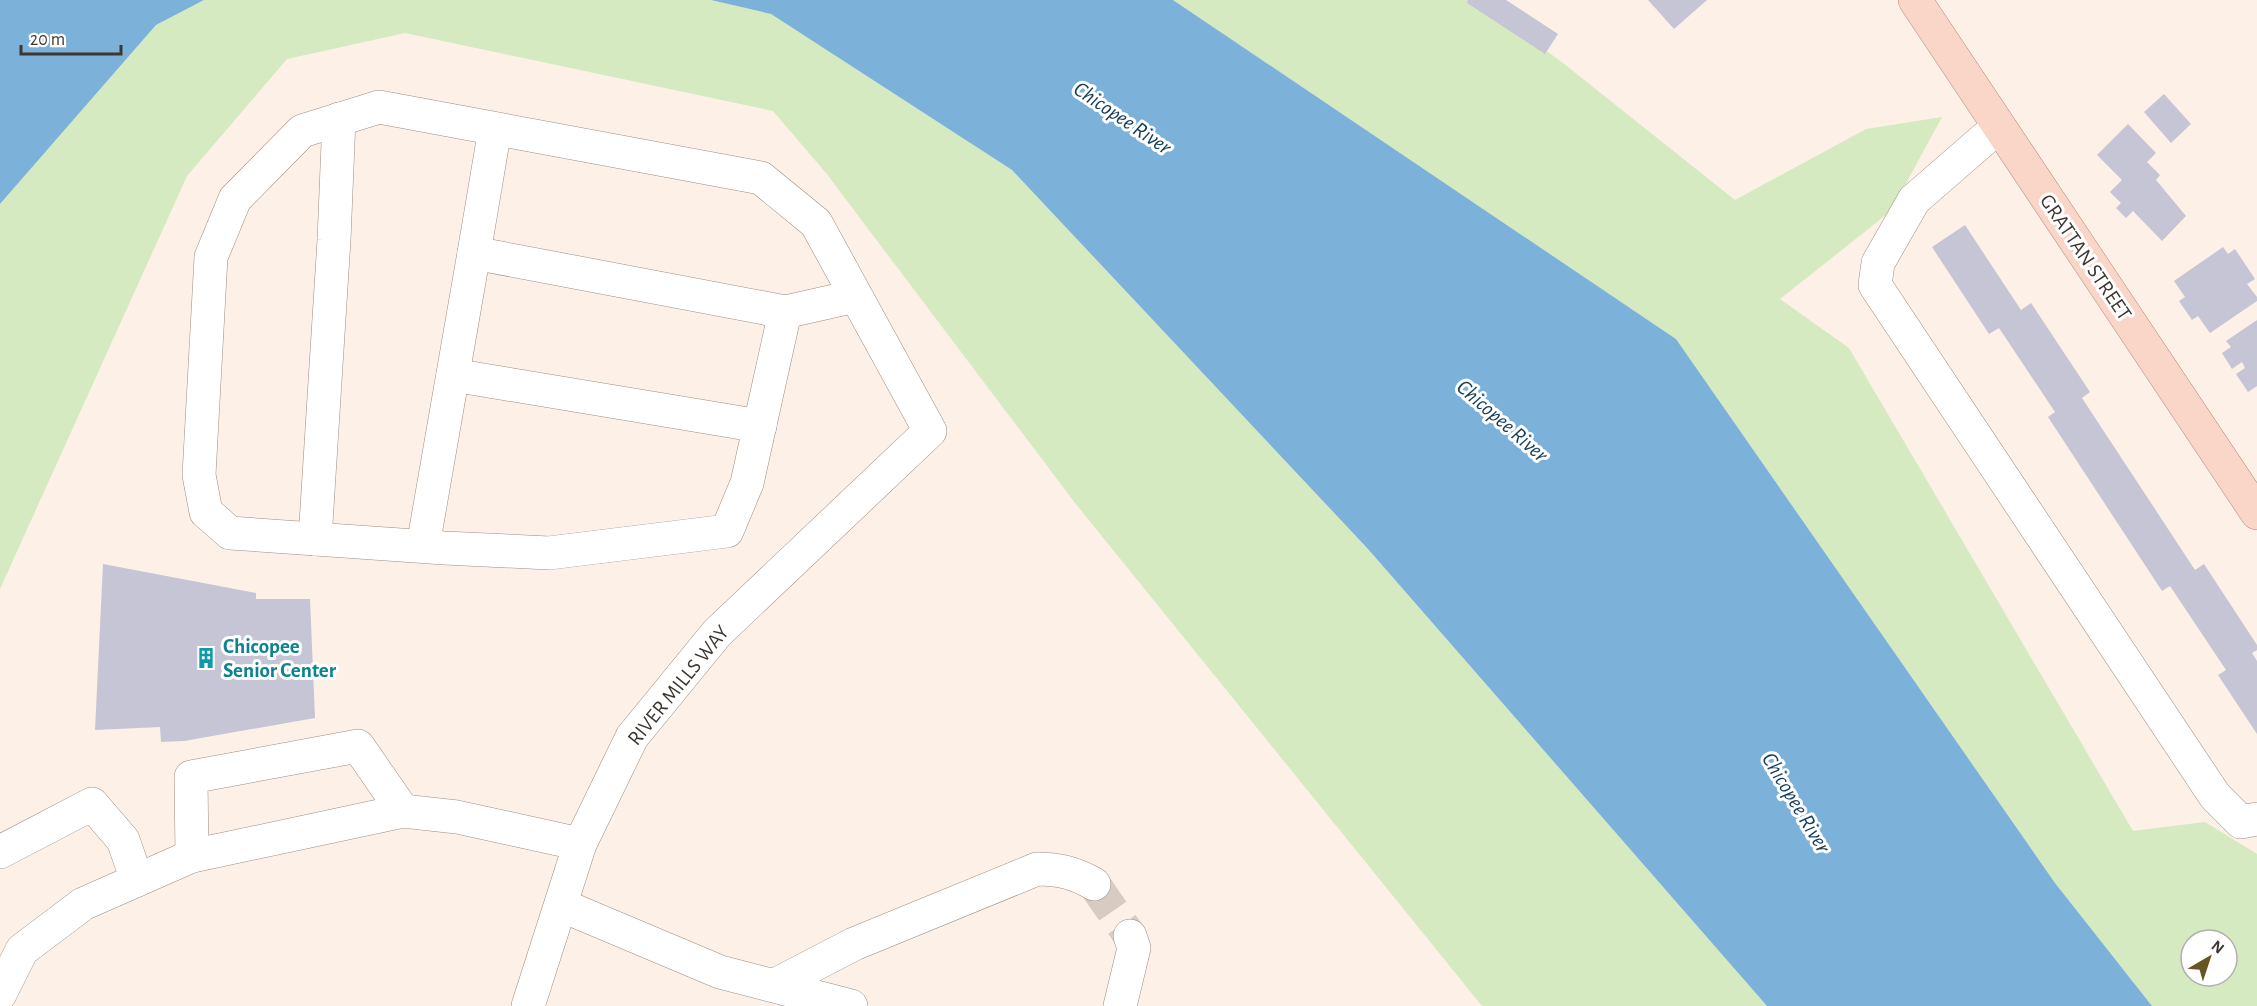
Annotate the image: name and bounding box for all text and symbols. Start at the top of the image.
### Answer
scale bar [21,18,122,56]
text: 20 m [30,31,65,49]
water label: Chicopee River [1069,77,1176,160]
street label: GRATTAN STREET [2036,191,2135,324]
water label: Chicopee River [1452,376,1553,467]
street label: RIVER MILLS WAY [624,621,733,749]
place label: Chicopee Senior Center [223,636,337,681]
building icon: Chicopee Senior Center [194,646,218,670]
water label: Chicopee River [1757,749,1835,858]
north arrow [2179,928,2239,988]
text: N [2208,937,2227,957]

